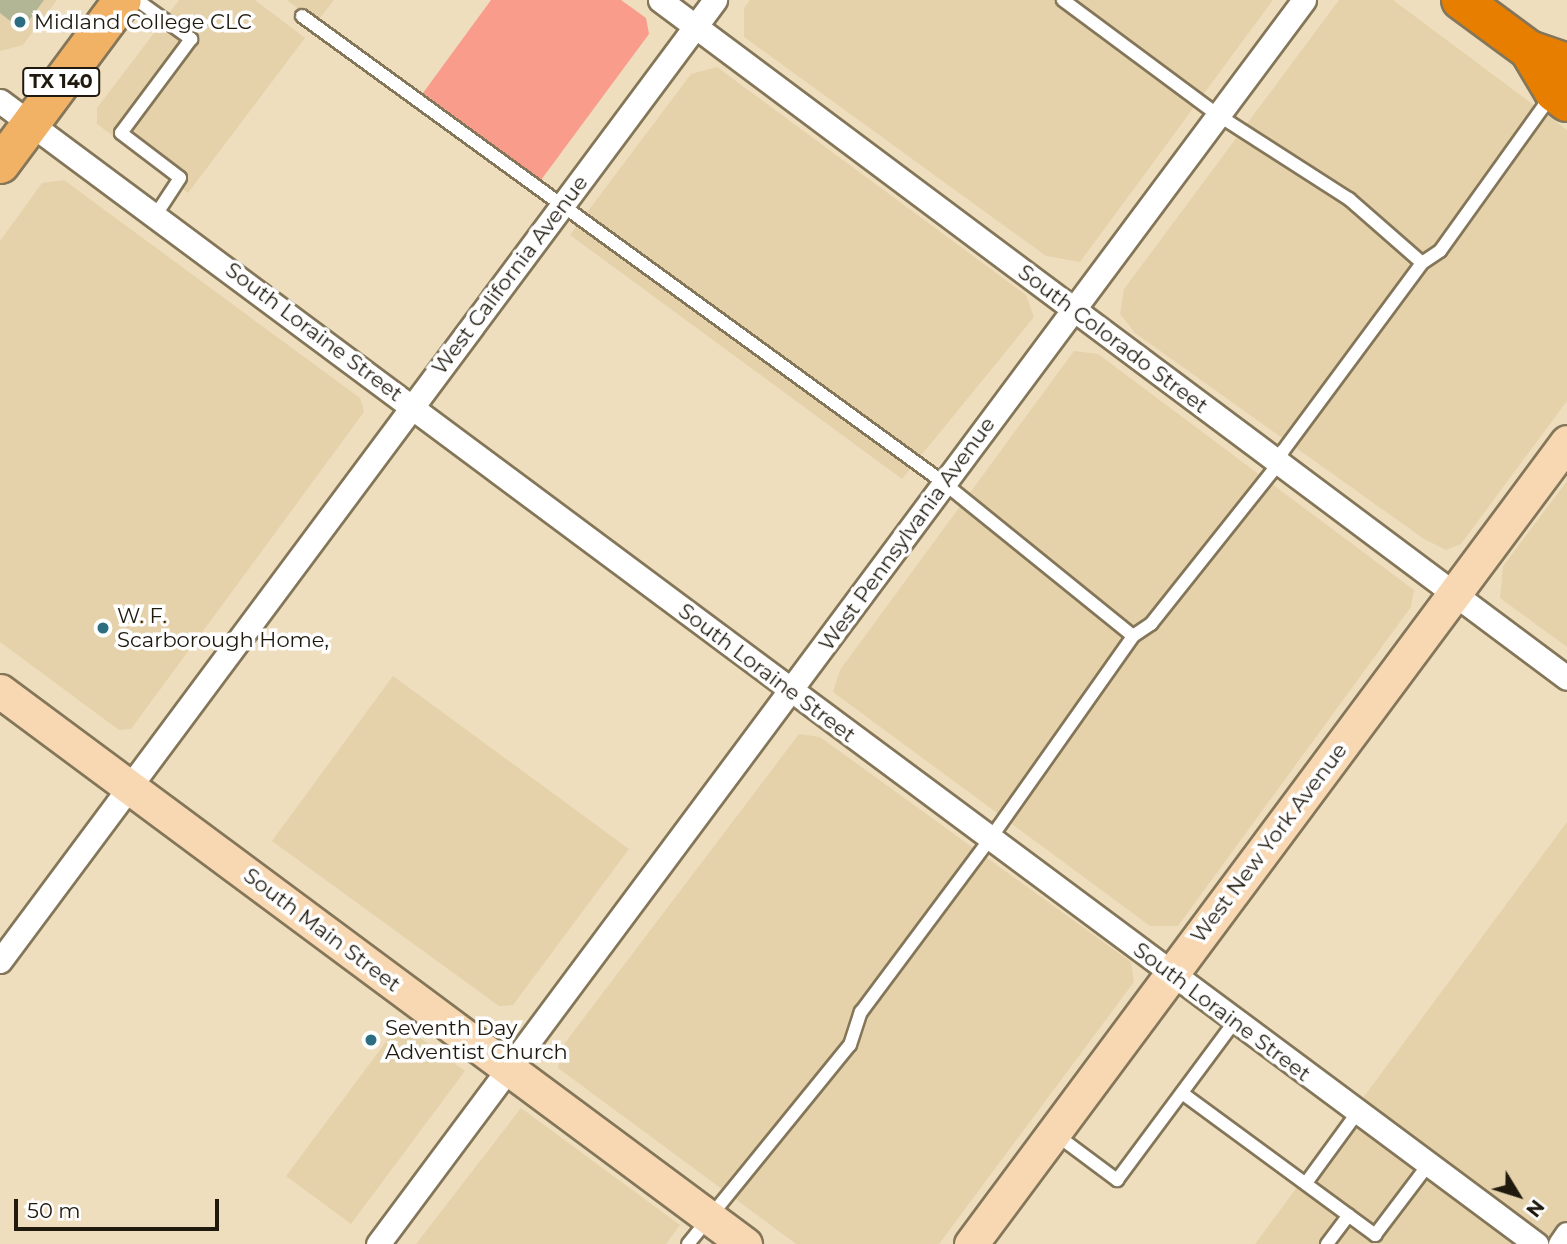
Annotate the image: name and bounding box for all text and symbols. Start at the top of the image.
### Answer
place label: Midland College CLC [34,9,252,35]
marker: Midland College CLC [12,14,28,30]
road number: TX 140 [21,66,101,97]
street label: West California Avenue [427,170,593,380]
street label: South Loraine Street [220,257,408,407]
street label: South Colorado Street [1013,259,1213,419]
street label: West Pennsylvania Avenue [814,412,1000,656]
street label: South Loraine Street [673,598,861,748]
place label: W. F. Scarborough Home, [117,603,329,653]
marker: W. F. Scarborough Home, [95,620,111,636]
street label: West New York Avenue [1186,738,1352,948]
street label: South Main Street [239,863,405,997]
street label: South Loraine Street [1128,937,1316,1087]
place label: Seventh Day Adventist Church [385,1015,568,1065]
marker: Seventh Day Adventist Church [363,1032,379,1048]
north arrow [1483,1160,1553,1230]
scale bar [18,1184,222,1228]
text: N [1521,1195,1549,1221]
text: 50 m [27,1198,81,1223]

